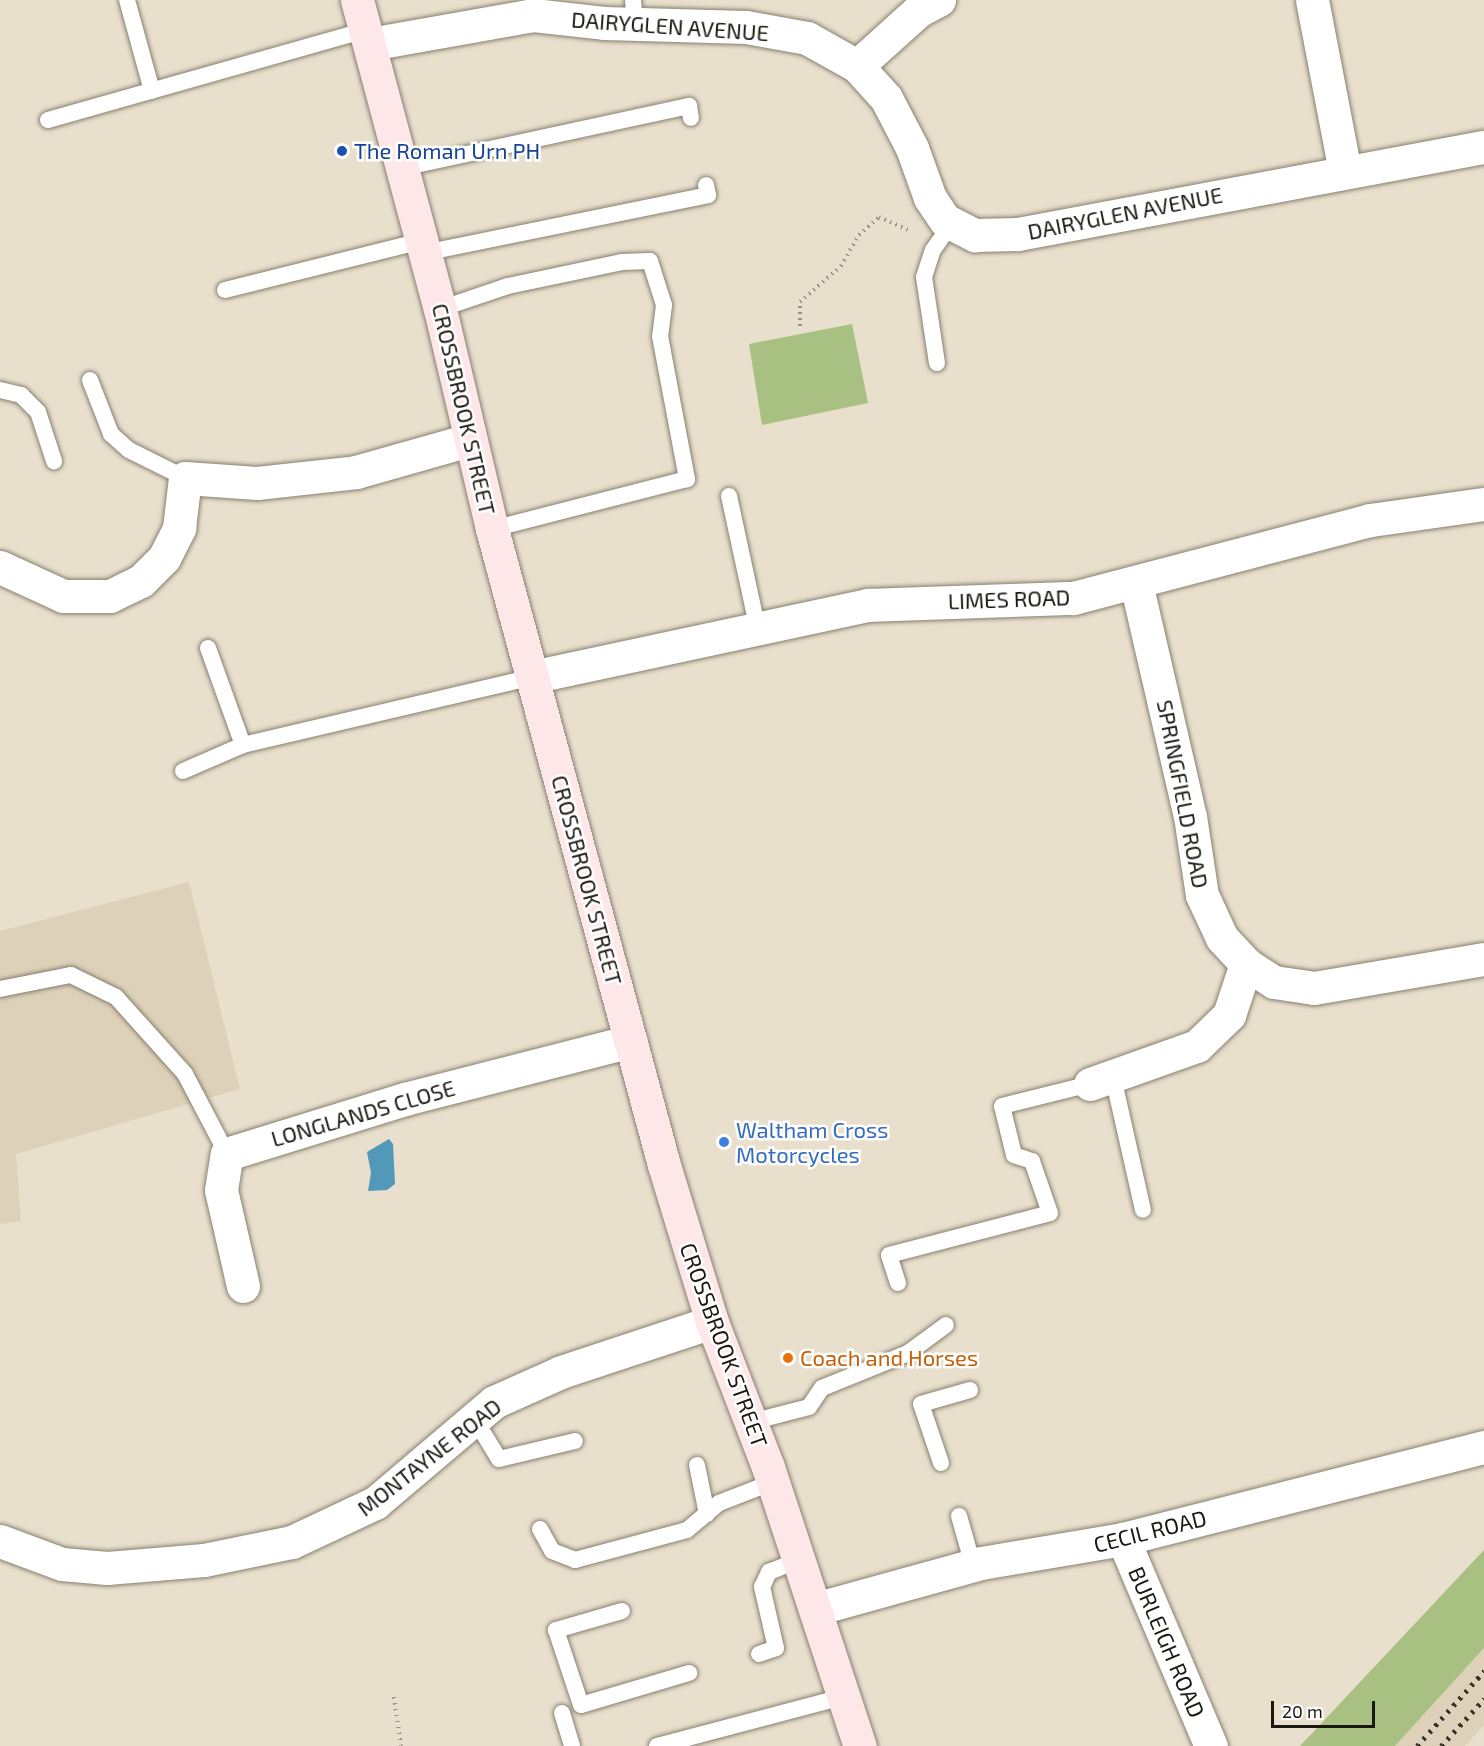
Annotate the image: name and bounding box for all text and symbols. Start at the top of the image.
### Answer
street label: DAIRYGLEN AVENUE [570,6,770,46]
place label: The Roman Urn PH [354,138,540,164]
marker: The Roman Urn PH [335,144,349,158]
street label: DAIRYGLEN AVENUE [1025,181,1225,245]
street label: CROSSBROOK STREET [427,301,501,517]
street label: LIMES ROAD [947,584,1071,614]
street label: SPRINGFIELD ROAD [1152,698,1214,890]
street label: CROSSBROOK STREET [546,772,628,988]
street label: LONGLANDS CLOSE [268,1074,458,1152]
place label: Waltham Cross Motorcycles [736,1116,888,1168]
marker: Waltham Cross Motorcycles [717,1135,731,1149]
street label: CROSSBROOK STREET [675,1239,773,1451]
place label: Coach and Horses [800,1345,978,1371]
marker: Coach and Horses [781,1351,795,1365]
street label: MONTAYNE ROAD [352,1393,506,1521]
street label: CECIL ROAD [1091,1504,1209,1558]
street label: BURLEIGH ROAD [1123,1563,1211,1721]
scale bar [1274,1689,1378,1727]
text: 20 m [1282,1700,1323,1722]

